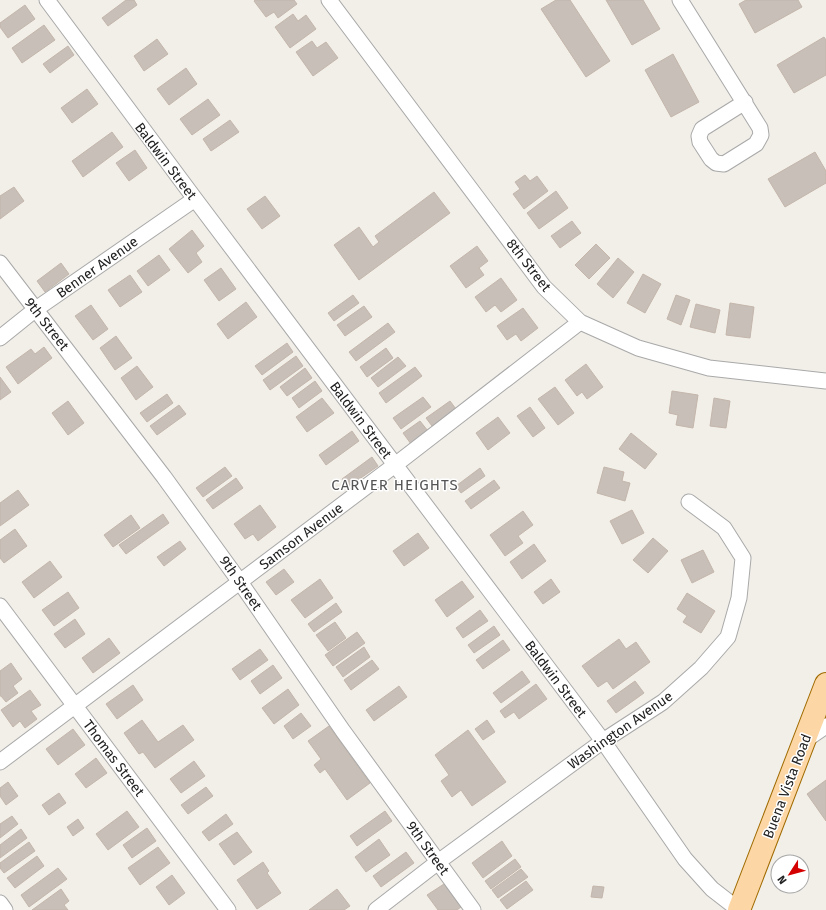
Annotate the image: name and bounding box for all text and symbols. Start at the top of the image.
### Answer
street label: Baldwin Street [131,119,201,204]
street label: Benner Avenue [53,233,141,302]
street label: 8th Street [503,235,555,296]
street label: 9th Street [21,295,73,355]
street label: Baldwin Street [326,378,396,463]
district label: CARVER HEIGHTS [331,476,459,494]
street label: Samson Avenue [256,499,346,573]
street label: 9th Street [216,553,266,614]
street label: Baldwin Street [521,637,591,722]
street label: Washington Avenue [565,688,676,773]
street label: Thomas Street [79,717,148,801]
street label: Buena Vista Road [760,731,815,841]
street label: 9th Street [402,818,453,879]
north arrow [770,854,810,894]
text: N [775,873,790,886]

